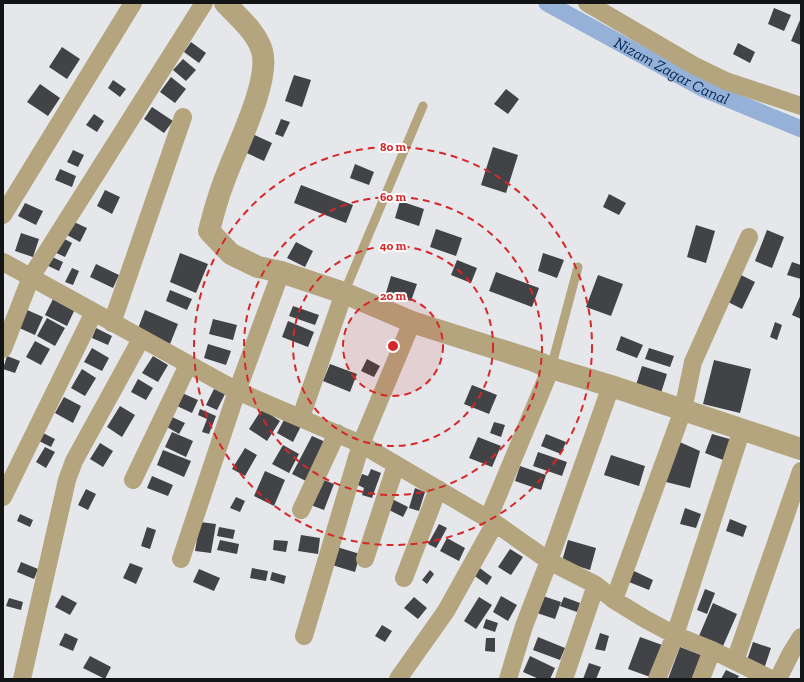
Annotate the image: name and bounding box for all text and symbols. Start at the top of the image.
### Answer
water label: Nizam Zagar Canal [611,32,732,108]
text: 80 m [380,140,407,154]
text: 60 m [380,190,407,204]
text: 40 m [380,239,407,253]
text: 20 m [380,289,407,303]
centre of rings [386,339,400,353]

